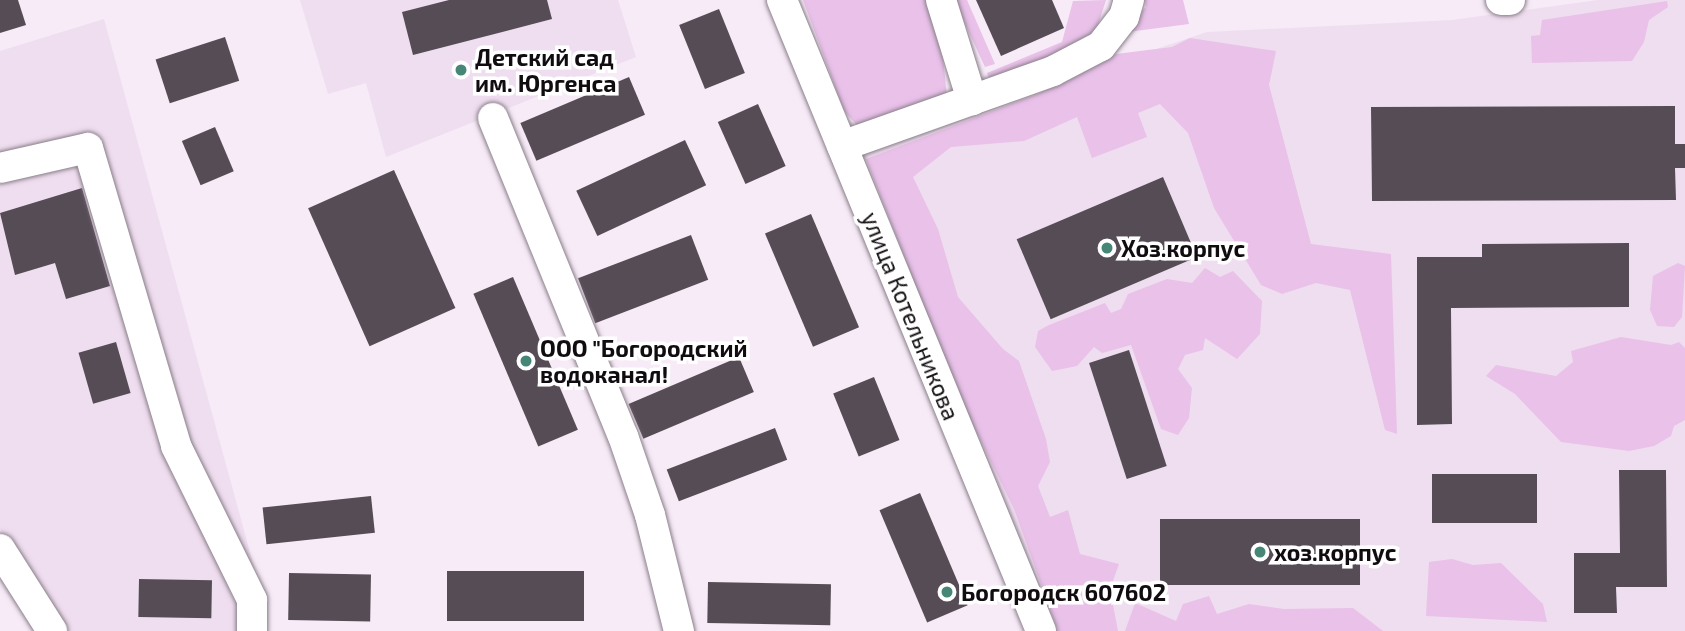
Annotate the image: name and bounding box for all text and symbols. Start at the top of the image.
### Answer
place label: Детский сад им. Юргенса [475,43,616,97]
marker: Детский сад им. Юргенса [453,62,469,78]
street label: улица Котельникова [857,208,965,424]
place label: Хоз.корпус [1121,234,1245,262]
marker: Хоз.корпус [1099,240,1115,256]
place label: ООО "Богородский водоканал! [540,334,748,388]
marker: ООО "Богородский водоканал! [518,353,534,369]
place label: хоз.корпус [1274,538,1396,566]
marker: хоз.корпус [1252,544,1268,560]
place label: Богородск 607602 [961,578,1166,606]
marker: Богородск 607602 [939,584,955,600]

